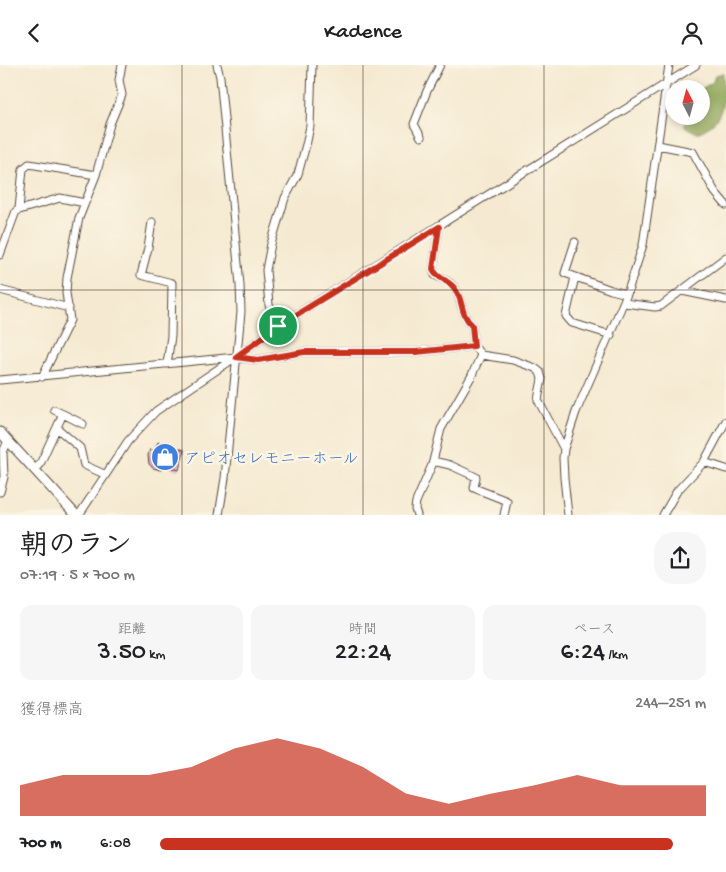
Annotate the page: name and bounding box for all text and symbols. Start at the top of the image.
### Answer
icon: back [20,19,48,47]
icon: person [678,19,706,47]
text: Kadence [324,20,402,46]
north arrow [665,80,710,125]
map controls [665,80,710,125]
pin [257,305,299,347]
icon: arrive [264,312,292,340]
shop icon: アピオセレモニーホール [150,442,180,472]
place label: アピオセレモニーホール [184,451,359,470]
text: 朝のラン [20,531,132,564]
button: share [654,532,706,584]
text: 07:19 · 5 × 700 m [20,567,135,586]
text: 距離 [118,622,146,639]
text: 時間 [349,622,377,639]
text: ペース [574,622,615,639]
text: 3.50 [98,639,146,668]
text: 22:24 [335,639,391,668]
text: 6:24 [561,639,605,668]
text: km [146,647,166,664]
text: /km [605,647,628,664]
text: 244–251 m [635,695,706,714]
text: 獲得標高 [20,702,84,721]
text: 700 m [20,835,62,854]
text: 6:08 [100,835,131,854]

